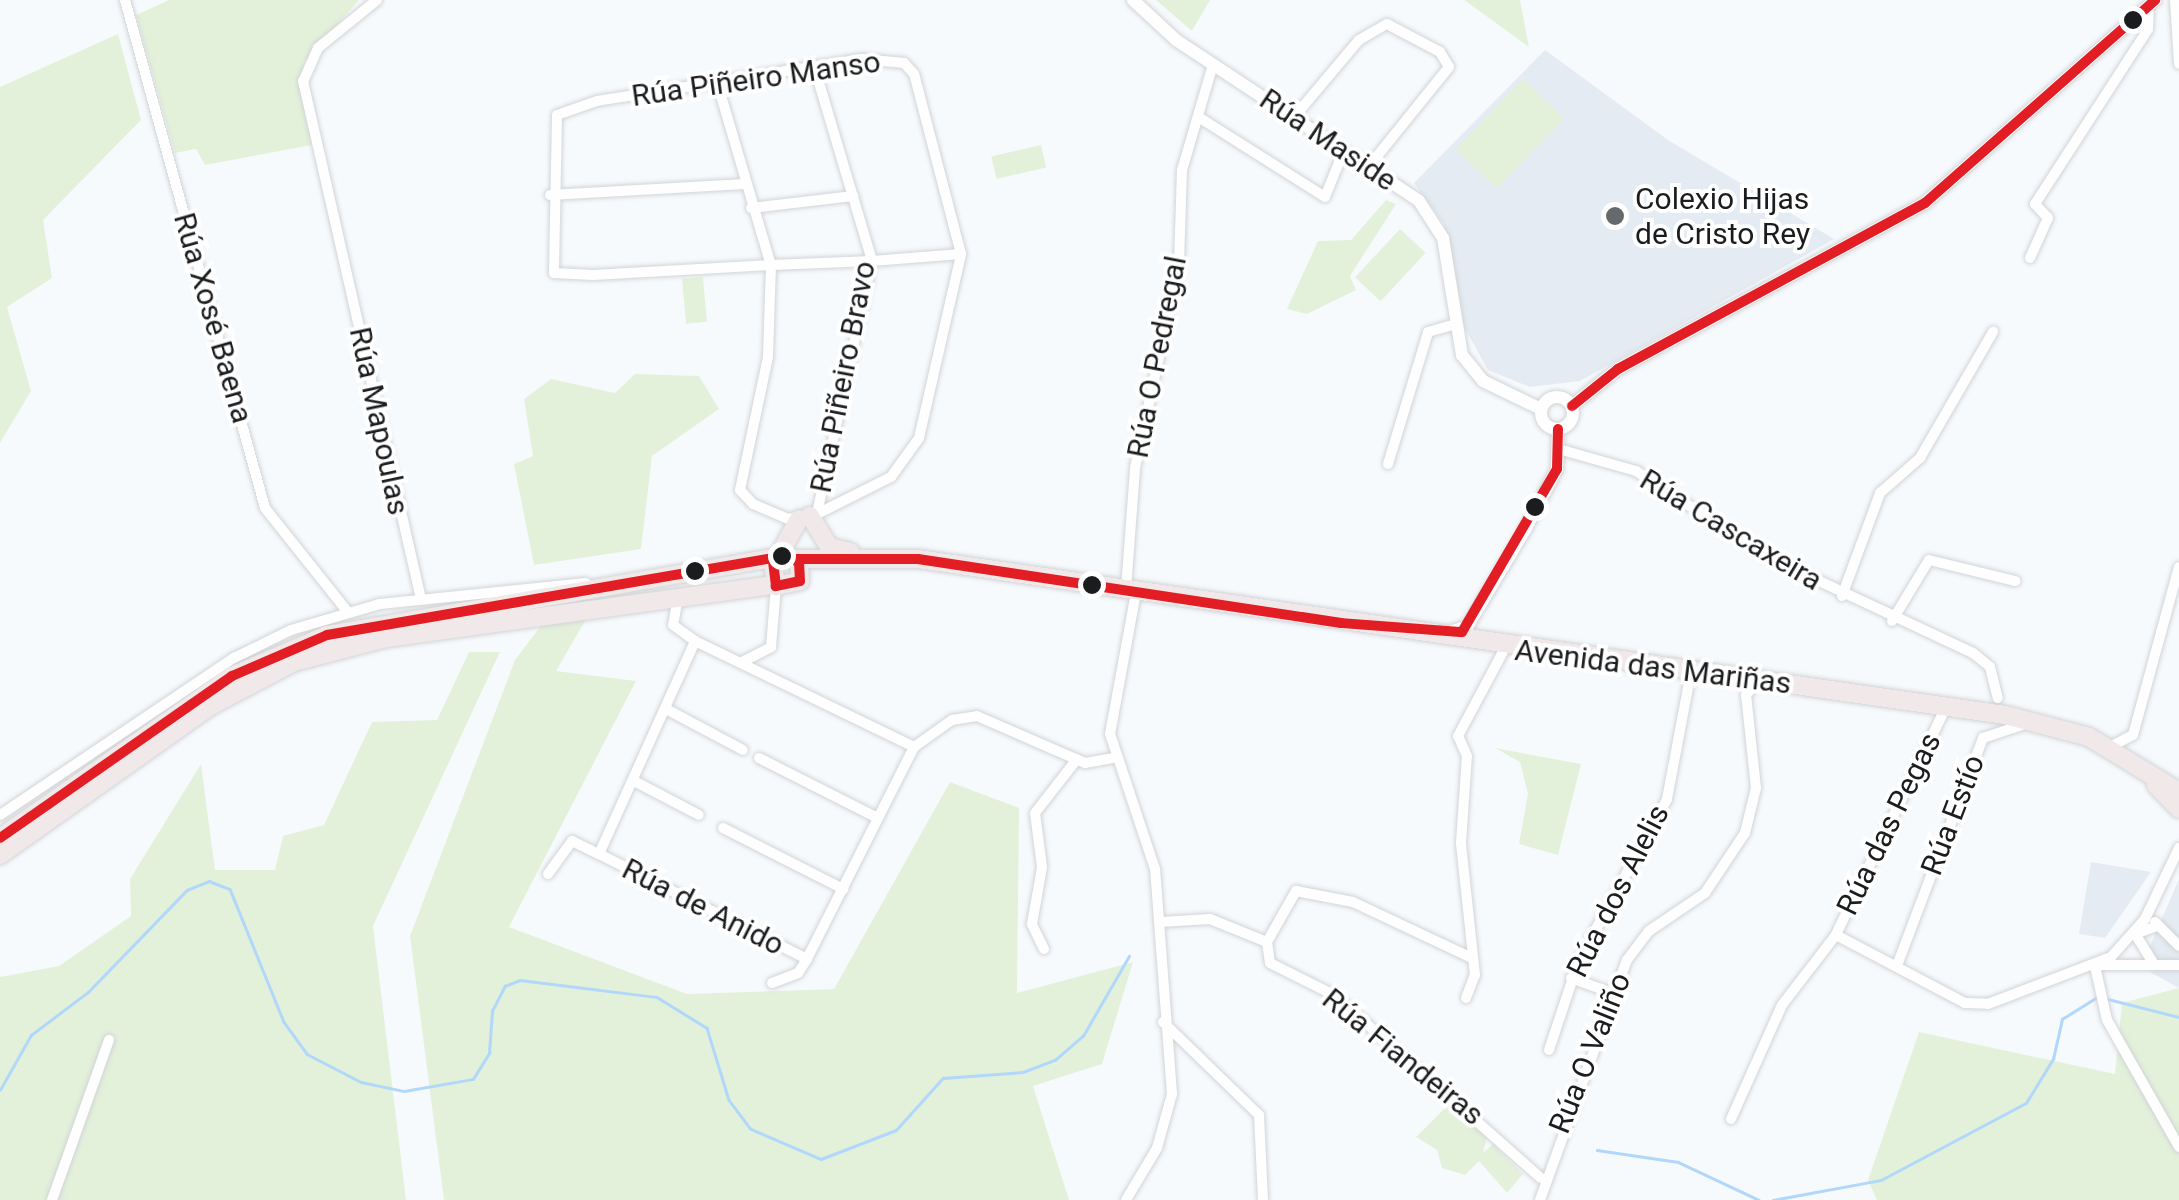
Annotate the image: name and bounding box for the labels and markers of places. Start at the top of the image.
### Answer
unlabelled marker [2123,10,2143,30]
place label: Colexio Hijas de Cristo Rey [1635,181,1810,252]
marker: Colexio Hijas de Cristo Rey [1604,205,1626,227]
unlabelled marker [1525,497,1545,517]
unlabelled marker [772,546,792,566]
unlabelled marker [685,561,705,581]
unlabelled marker [1082,575,1102,595]

